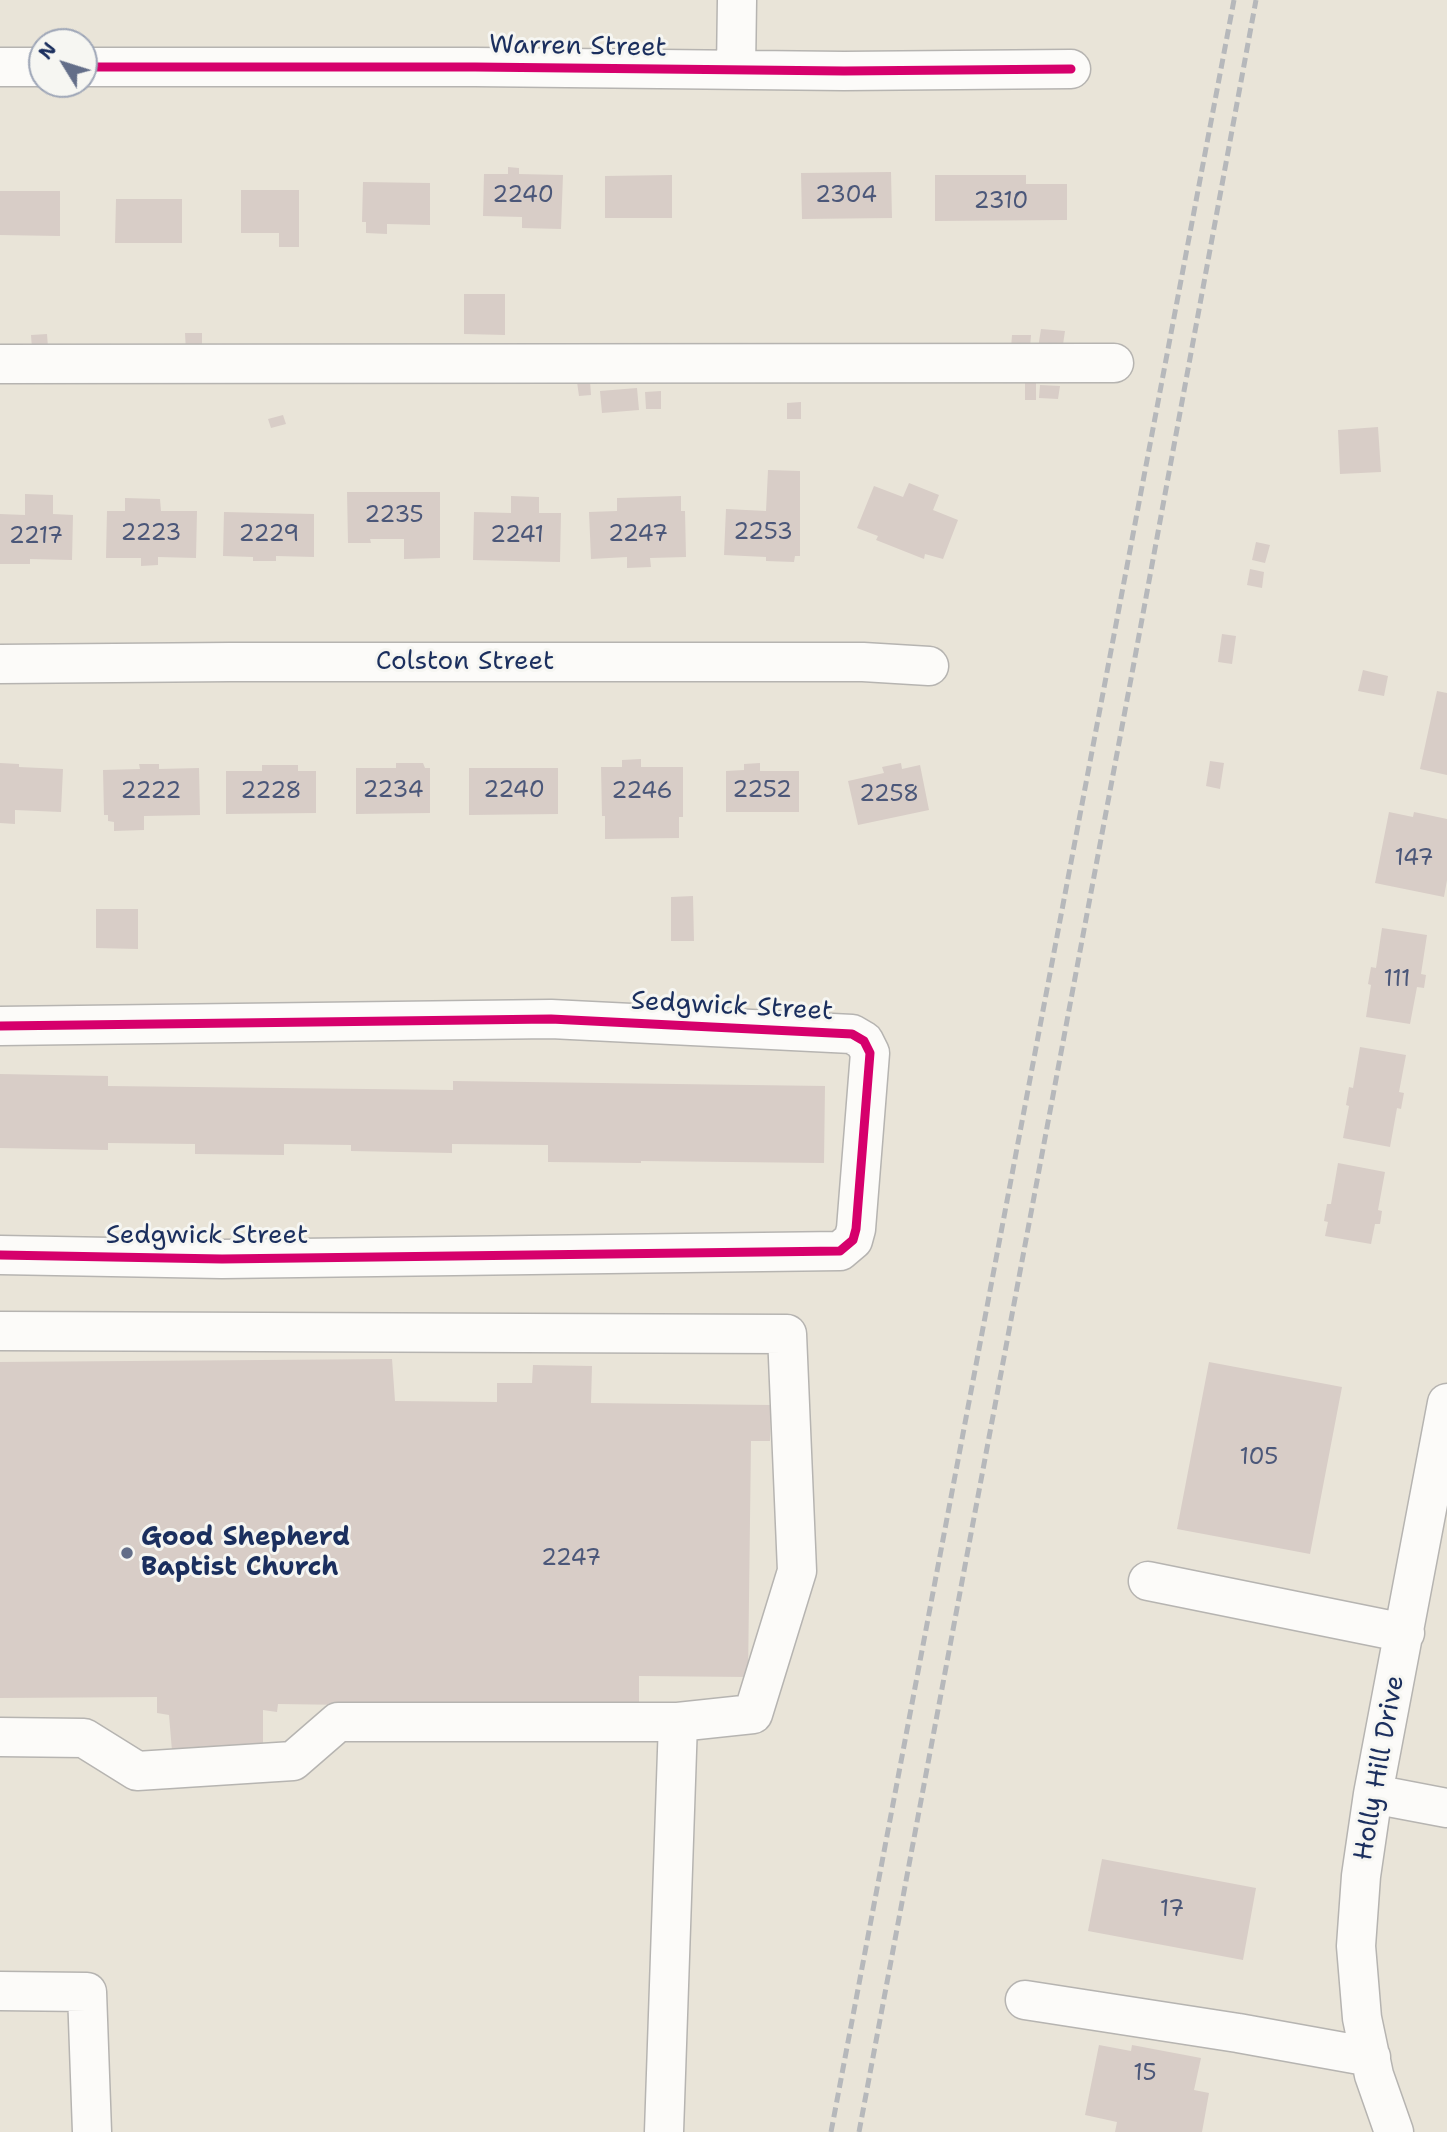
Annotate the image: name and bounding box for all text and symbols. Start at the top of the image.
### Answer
north arrow [28,28,98,98]
street label: Warren Street [489,30,667,64]
text: N [33,37,62,65]
house number: 2240 [492,182,554,210]
house number: 2304 [815,182,877,210]
house number: 2310 [974,188,1028,216]
house number: 2235 [364,502,424,530]
house number: 2253 [733,519,793,547]
house number: 2223 [121,520,181,548]
house number: 2229 [239,521,299,549]
house number: 2247 [608,521,668,549]
house number: 2241 [490,522,544,550]
house number: 2217 [9,523,63,551]
street label: Colston Street [376,646,554,678]
house number: 2234 [362,777,424,805]
house number: 2240 [483,777,545,805]
house number: 2252 [732,777,792,805]
house number: 2222 [121,778,181,806]
house number: 2228 [240,778,302,806]
house number: 2246 [611,778,673,806]
house number: 2258 [859,781,919,809]
house number: 147 [1394,845,1434,873]
house number: 111 [1383,966,1411,994]
street label: Sedgwick Street [630,986,834,1028]
street label: Sedgwick Street [106,1220,308,1252]
house number: 105 [1240,1444,1278,1472]
place label: Good Shepherd Baptist Church [141,1522,350,1584]
marker: Good Shepherd Baptist Church [119,1545,135,1561]
house number: 2247 [541,1545,601,1573]
street label: Holly Hill Drive [1348,1673,1412,1863]
house number: 17 [1160,1896,1184,1924]
house number: 15 [1133,2060,1157,2088]

